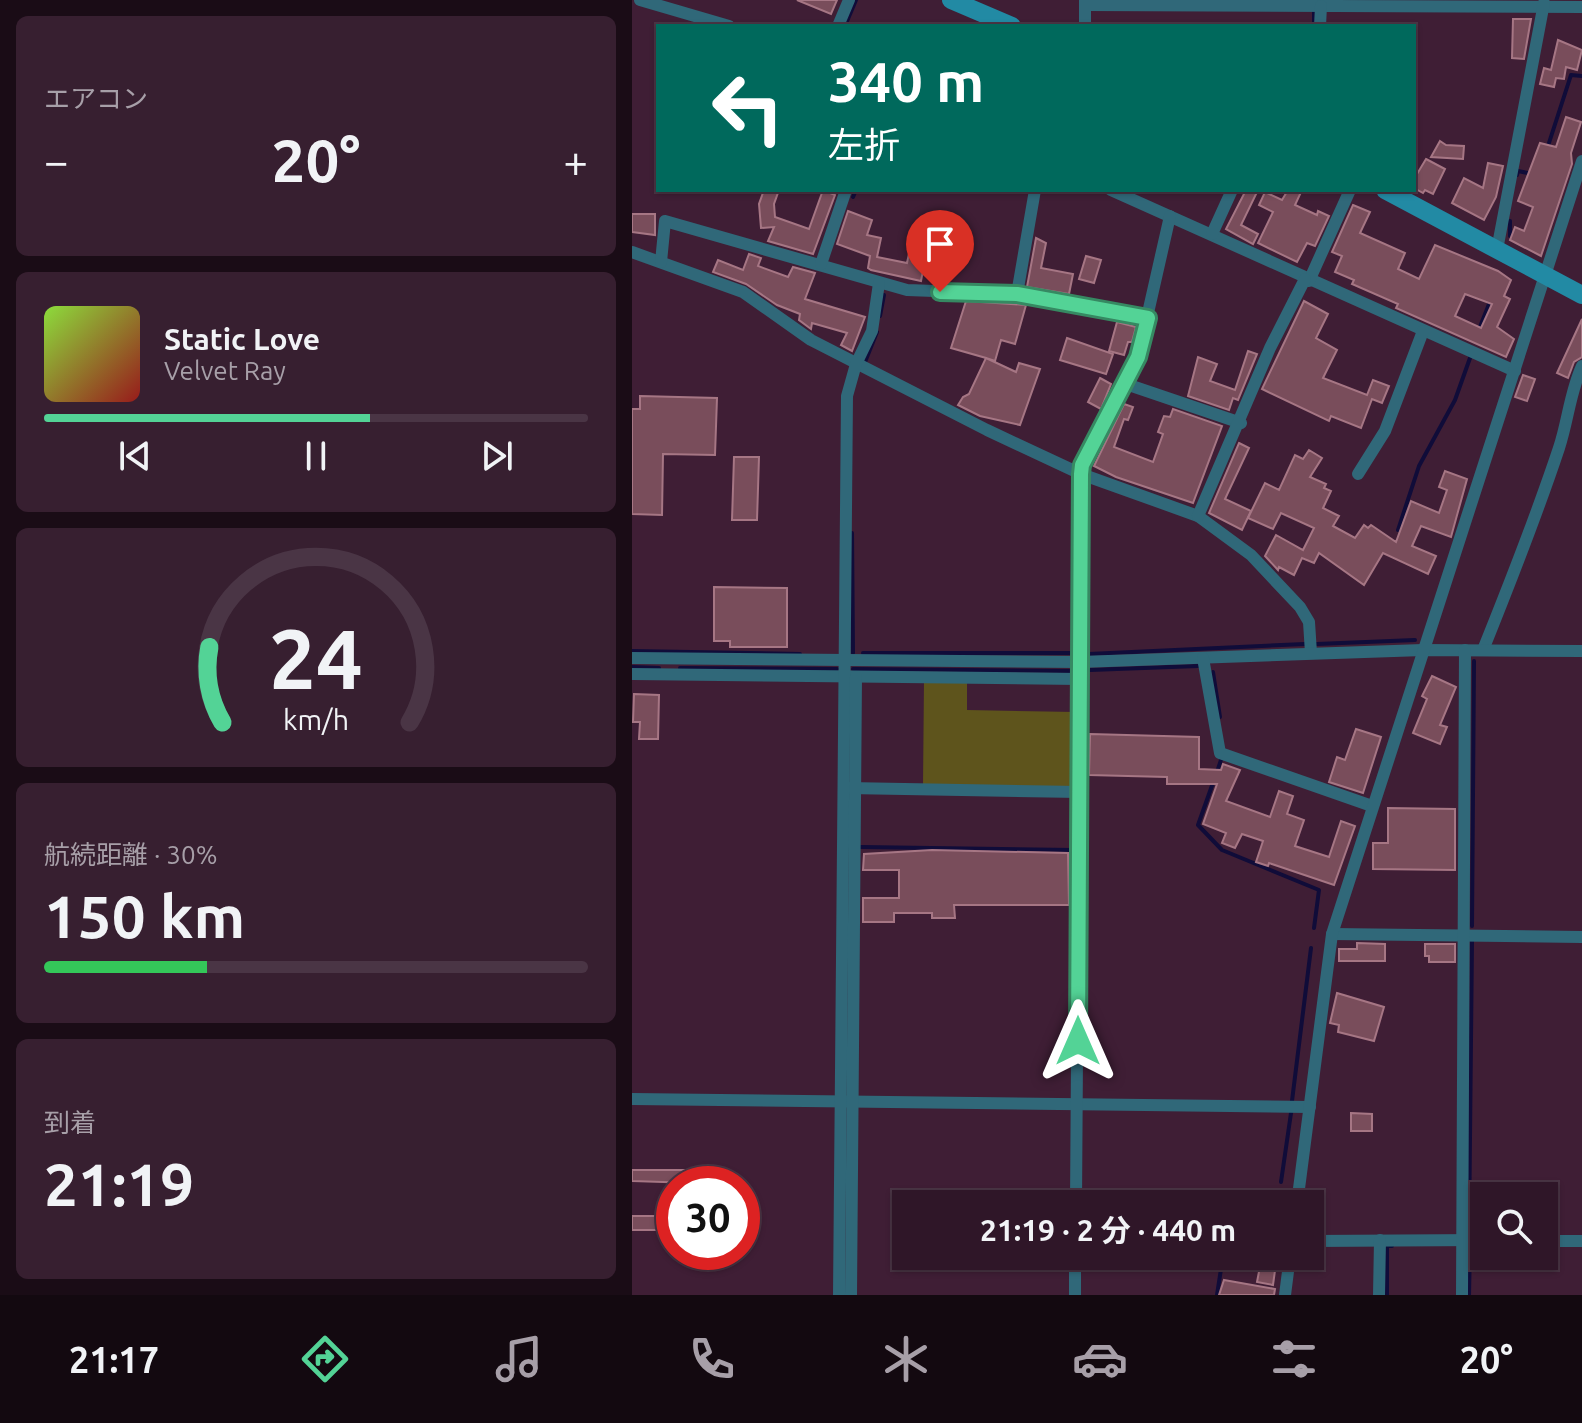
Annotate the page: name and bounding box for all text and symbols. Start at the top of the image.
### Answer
text: 340 m [828,50,984,113]
icon: left [696,56,800,160]
text: エアコン [44,84,148,113]
text: 左折 [828,124,900,165]
text: 20° [272,126,360,193]
text: − [44,136,69,185]
text: + [563,136,588,185]
pin [906,210,974,292]
icon: arrive [918,222,962,266]
text: Static Love [164,322,320,356]
text: Velvet Ray [164,356,286,385]
icon: previous [113,434,157,478]
icon: pause [294,434,338,478]
icon: next [475,434,519,478]
text: 24 [269,611,363,705]
text: km/h [283,704,349,736]
text: 航続距離 · 30% [44,840,218,869]
text: 150 km [44,882,245,949]
position arrow [1036,999,1120,1083]
text: 到着 [44,1108,96,1137]
text: 21:19 [44,1150,194,1217]
speed limit sign: 30 [656,1166,760,1270]
map controls [1470,1182,1558,1270]
button: search [1470,1182,1558,1270]
text: 21:19 · 2 分 · 440 m [980,1213,1236,1247]
icon: directions [297,1331,353,1387]
icon: music [491,1331,547,1387]
icon: phone [684,1331,740,1387]
icon: climate [878,1331,934,1387]
icon: car [1072,1331,1128,1387]
icon: filters [1266,1331,1322,1387]
text: 21:17 [69,1339,159,1380]
text: 20° [1460,1339,1513,1380]

